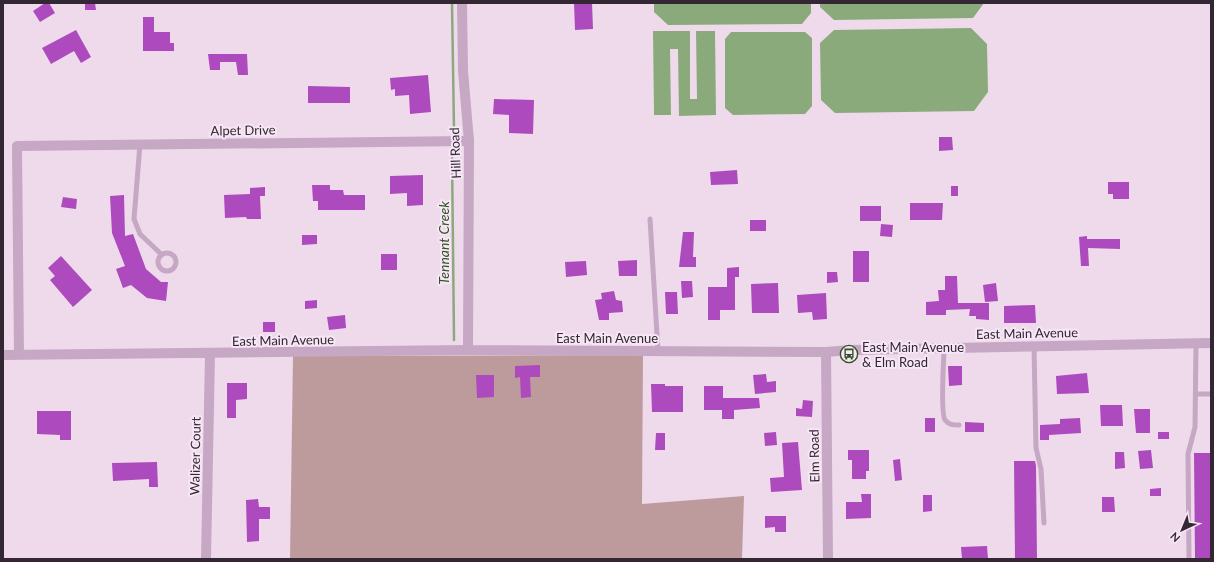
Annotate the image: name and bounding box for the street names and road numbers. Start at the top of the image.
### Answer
street label: Alpet Drive [210,121,276,139]
street label: Hill Road [446,127,464,179]
street label: East Main Avenue [976,324,1078,342]
street label: East Main Avenue [556,330,658,346]
street label: East Main Avenue [232,331,334,349]
street label: Walizer Court [186,416,204,495]
street label: Elm Road [806,429,822,483]

